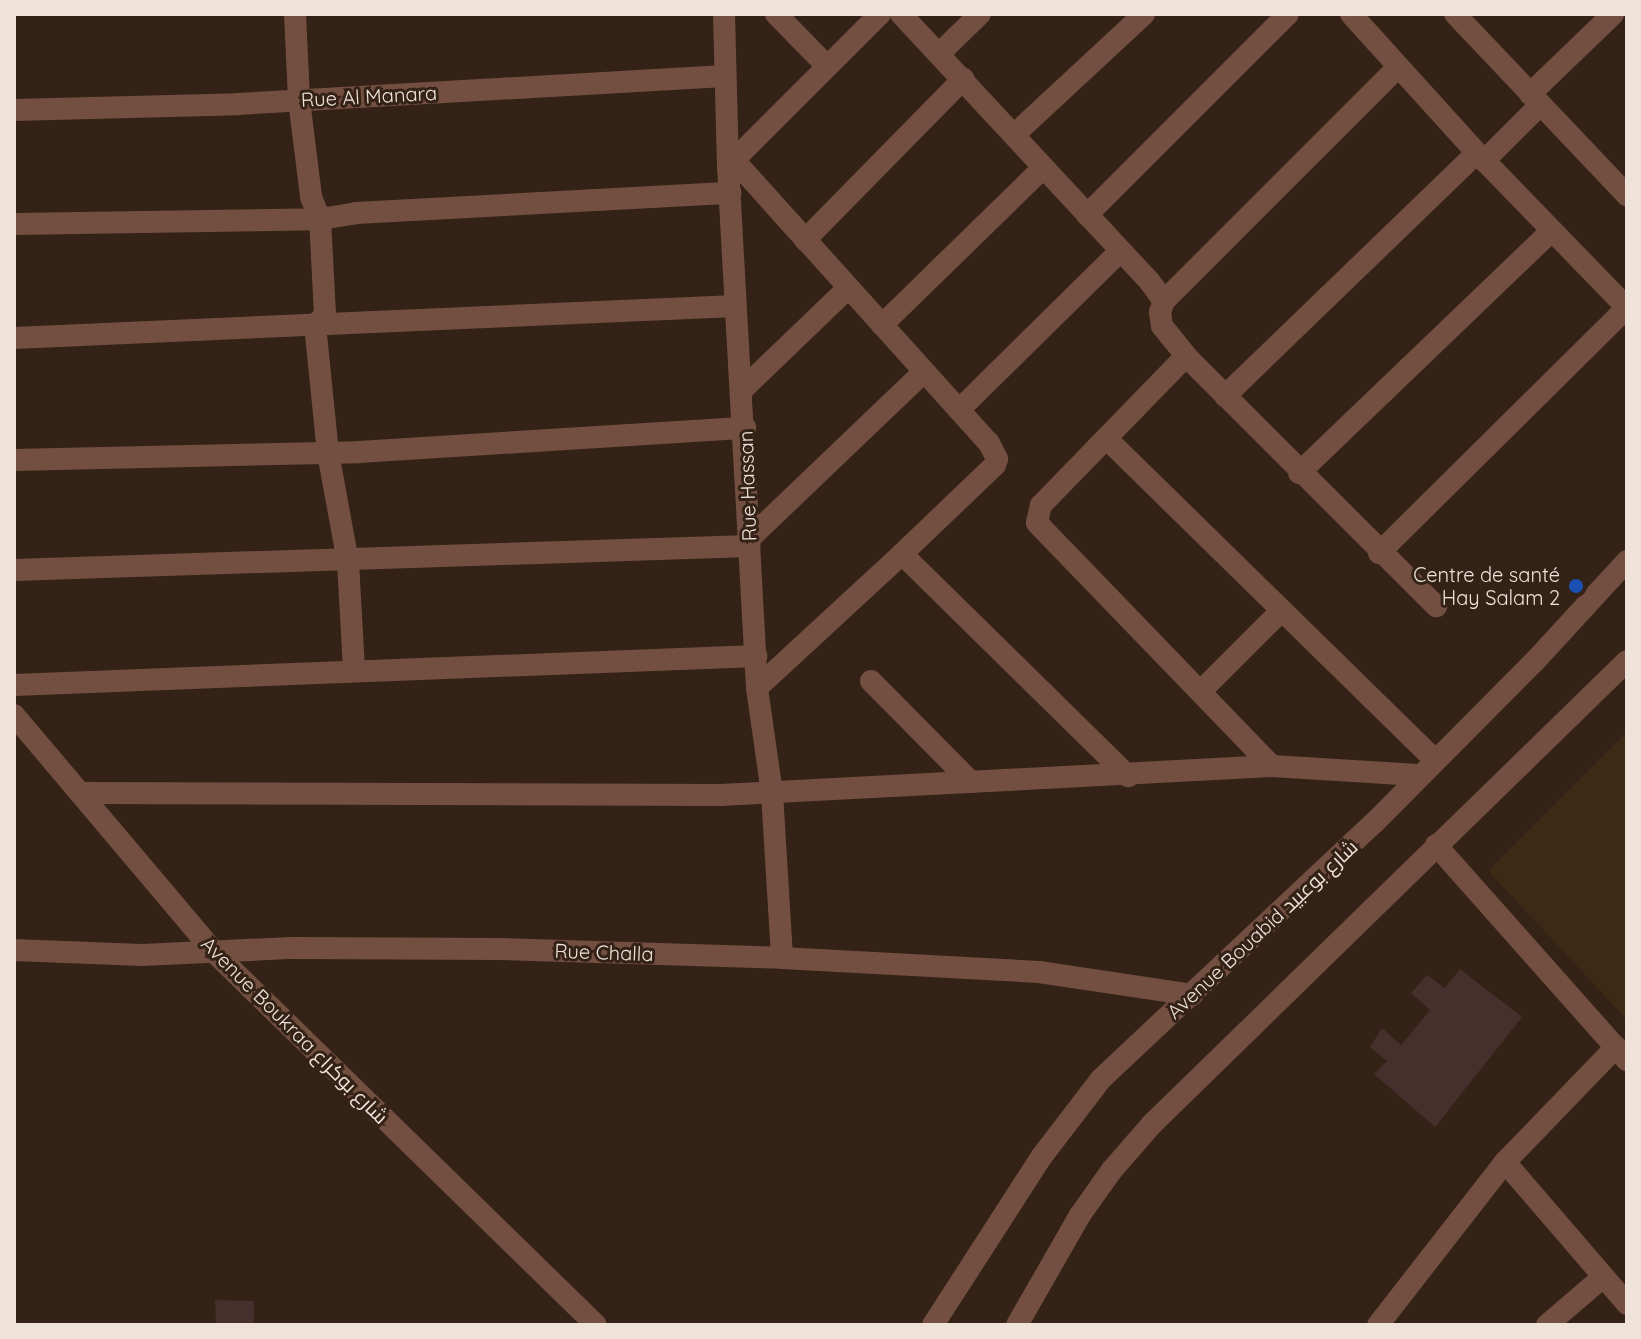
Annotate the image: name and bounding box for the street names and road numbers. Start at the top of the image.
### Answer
street label: Rue Al Manara [300,80,438,112]
street label: Rue Hassan [733,430,761,542]
street label: Avenue Bouabid شارع بوعبيد [1162,834,1362,1024]
street label: Avenue Boukraa شارع بوكراع [197,932,393,1128]
street label: Rue Challa [554,938,654,966]

